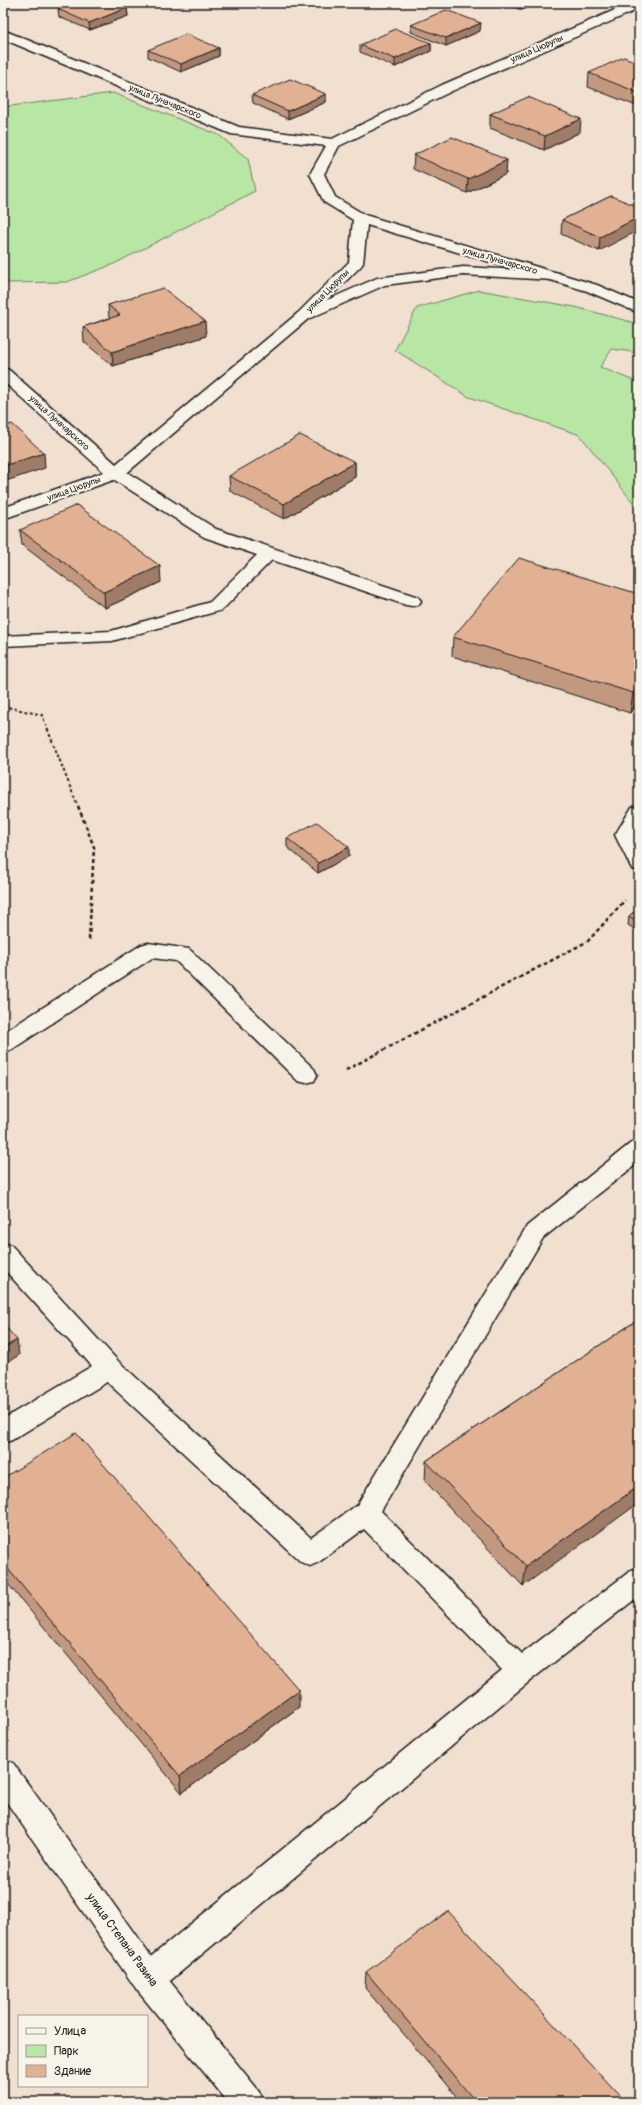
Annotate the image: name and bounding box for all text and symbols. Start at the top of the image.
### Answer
street label: улица Цюрупы [508,32,565,66]
street label: улица Луначарского [126,82,203,122]
street label: улица Луначарского [460,245,539,277]
street label: улица Цюрупы [304,267,352,315]
street label: улица Луначарского [26,392,91,453]
street label: улица Цюрупы [45,474,102,504]
street label: улица Степана Разина [82,1890,161,1990]
legend [18,2015,148,2087]
text: Улица [54,2024,86,2039]
text: Парк [54,2044,79,2059]
text: Здание [54,2064,91,2079]

